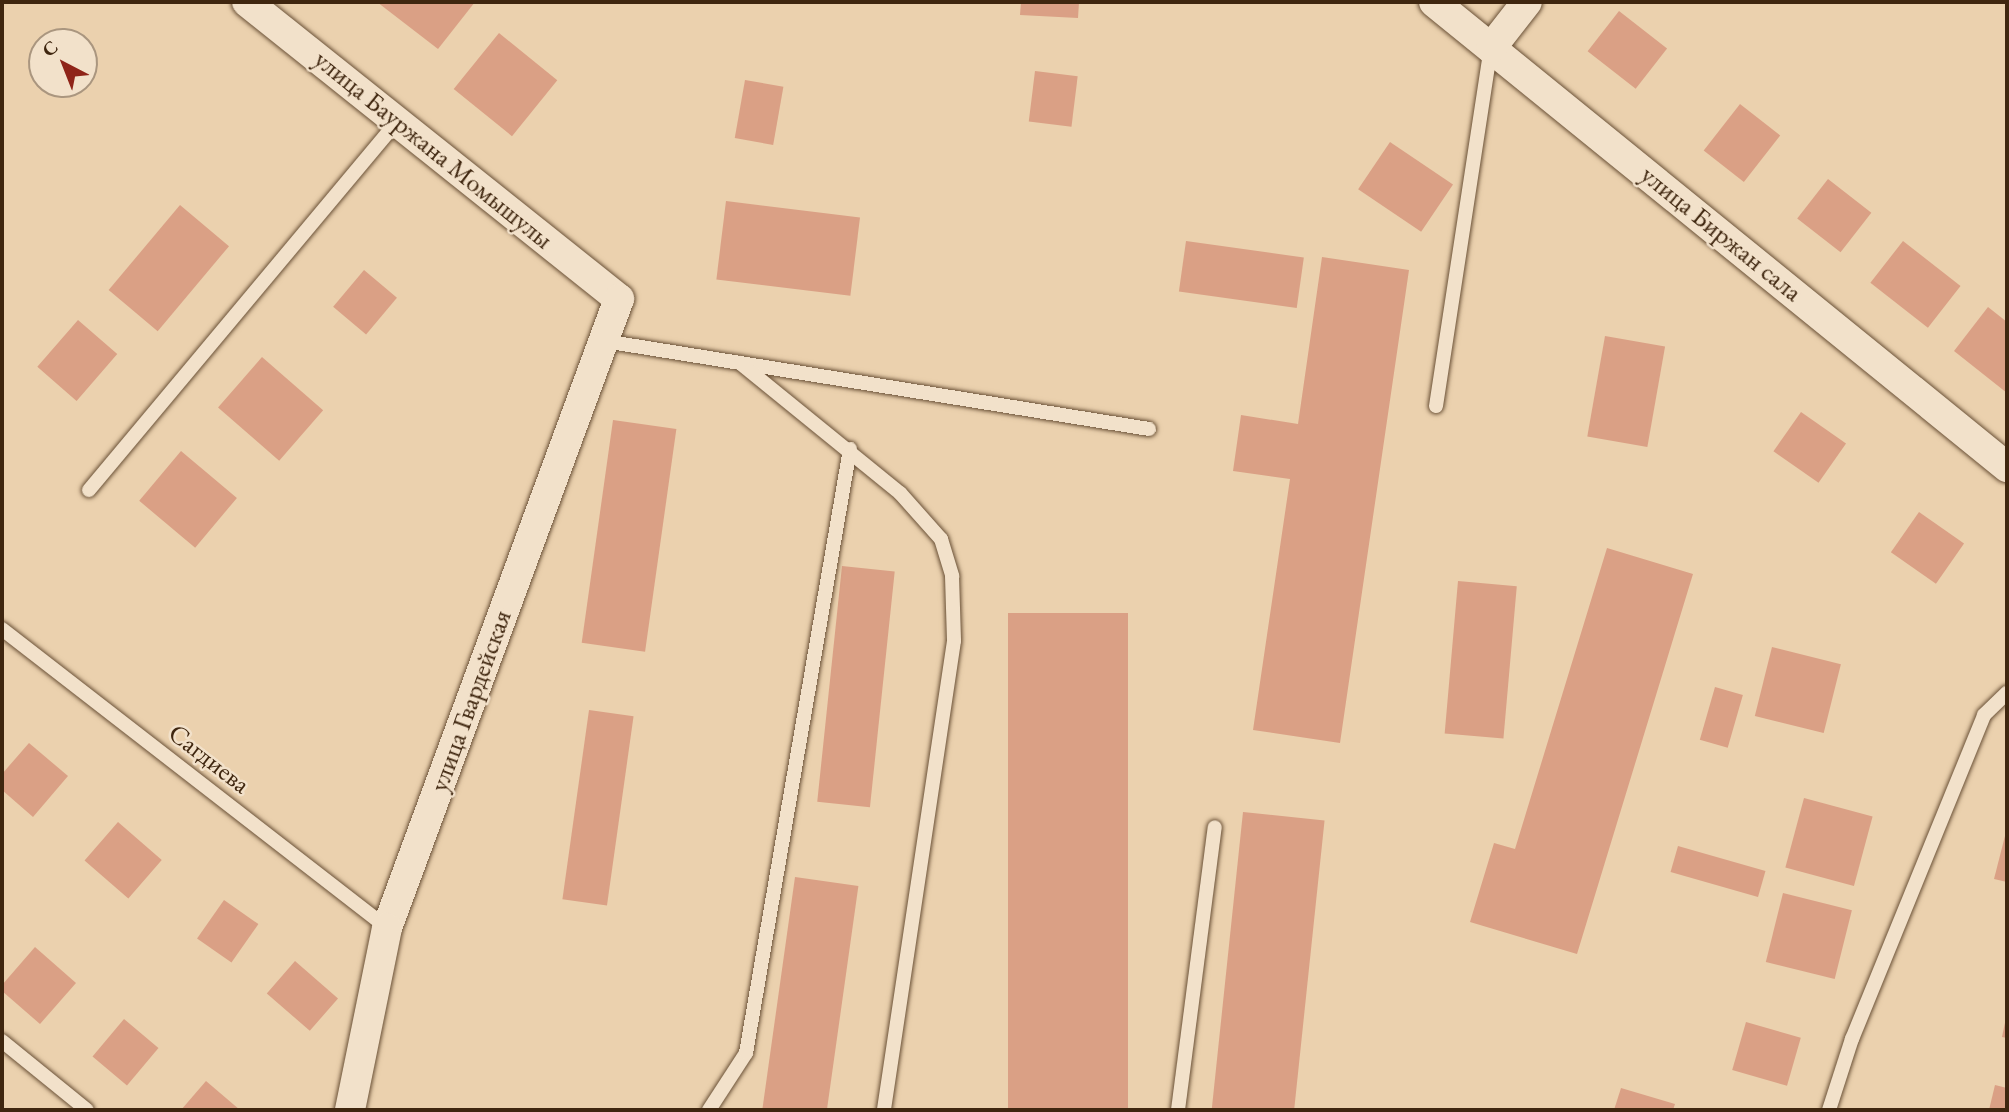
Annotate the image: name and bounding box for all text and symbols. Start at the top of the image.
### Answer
north arrow [28,28,98,98]
text: С [37,35,63,62]
street label: улица Бауржана Момышулы [308,44,558,256]
street label: улица Биржан сала [1634,160,1808,308]
street label: улица Гвардейская [424,606,518,796]
street label: Сагдиева [162,718,256,800]

